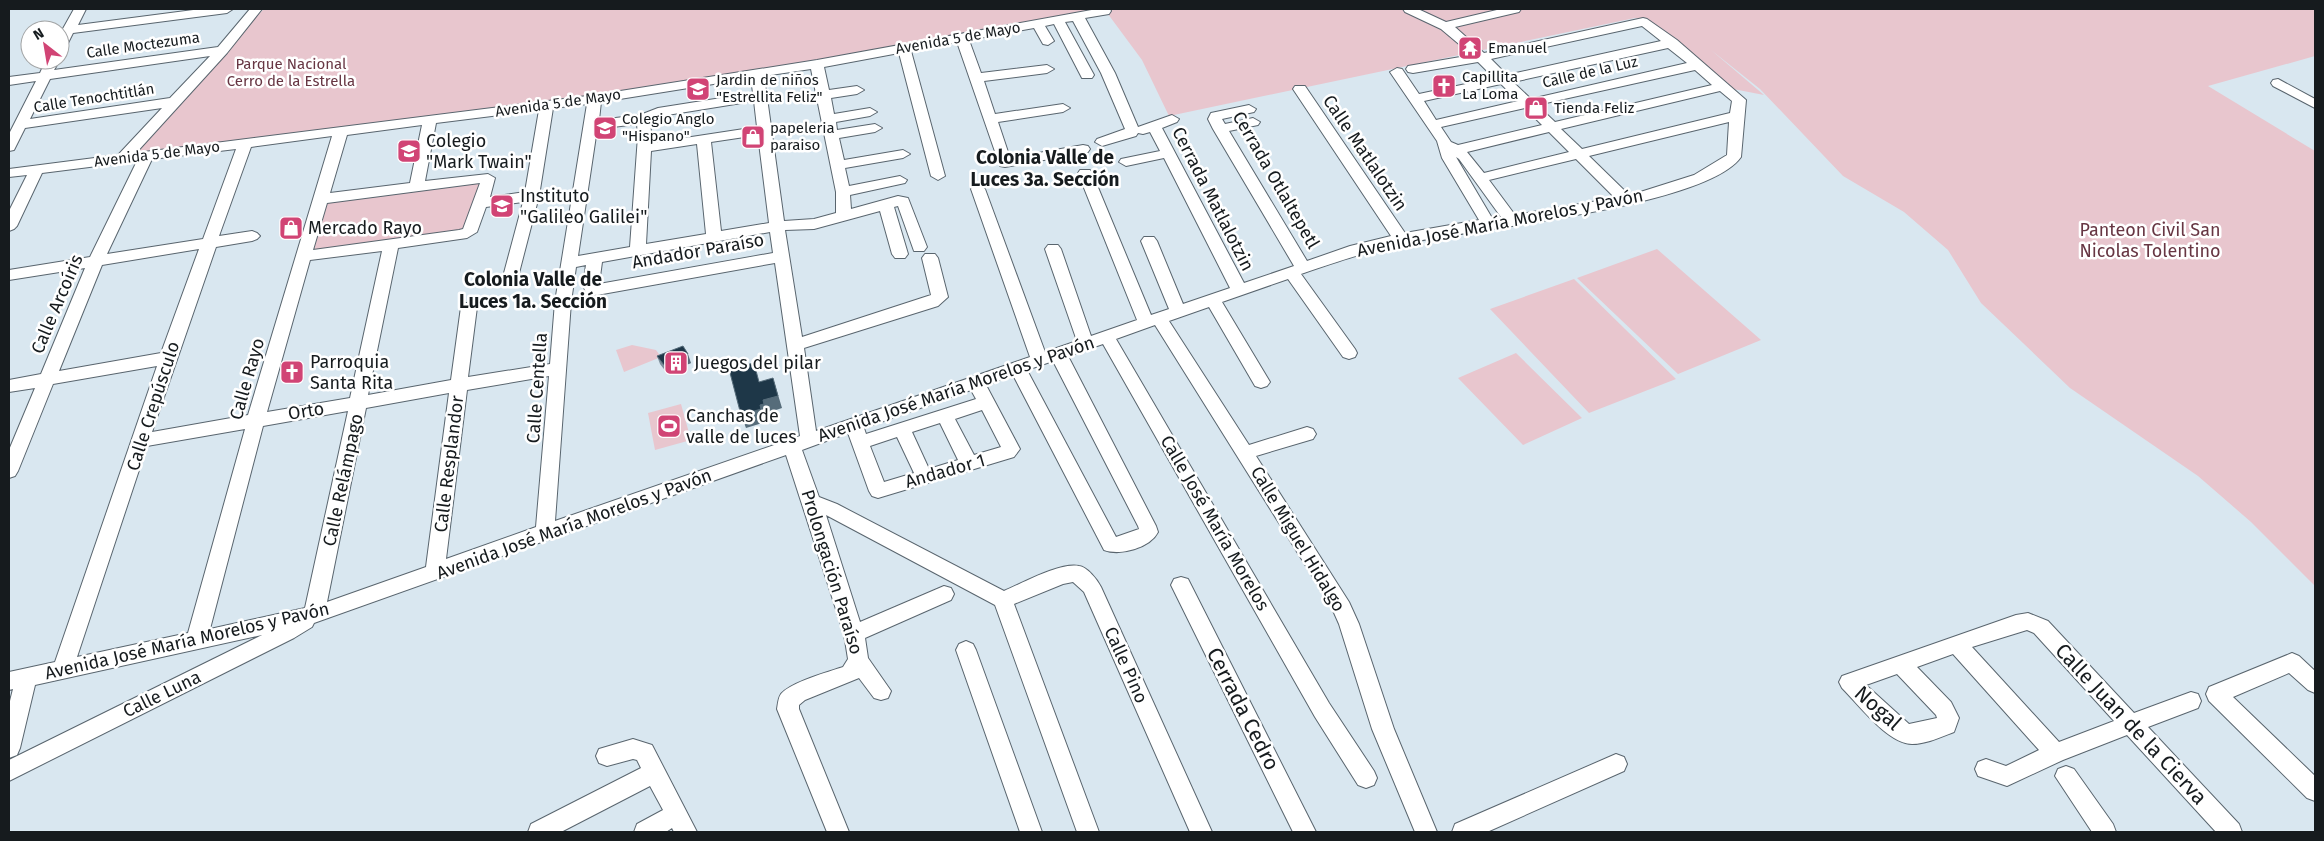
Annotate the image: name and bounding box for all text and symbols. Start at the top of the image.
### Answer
street label: Avenida 5 de Mayo [894,18,1022,58]
north arrow [20,20,70,70]
text: N [30,25,47,44]
street label: Calle Moctezuma [85,28,201,62]
temple icon: Emanuel [1457,35,1483,61]
place label: Emanuel [1488,39,1548,57]
street label: Calle de la Luz [1541,52,1640,92]
park label: Parque Nacional Cerro de la Estrella [227,55,355,90]
place label: Capillita La Loma [1462,68,1518,103]
place label: Jardin de niños "Estrellita Feliz" [716,71,823,106]
church icon: Capillita La Loma [1431,73,1457,99]
school or university icon: Jardin de niños "Estrellita Feliz" [685,76,711,102]
street label: Calle Tenochtitlán [32,80,156,116]
street label: Avenida 5 de Mayo [494,85,622,121]
street label: Calle Matlalotzin [1318,91,1412,215]
shop icon: Tienda Feliz [1523,95,1549,121]
place label: Tienda Feliz [1554,99,1635,117]
street label: Cerrada Otlaltepetl [1228,107,1324,253]
place label: Colegio Anglo "Hispano" [622,110,714,145]
school or university icon: Colegio Anglo "Hispano" [592,115,618,141]
place label: papeleria paraiso [770,119,835,154]
street label: Cerrada Matlalotzin [1167,123,1259,275]
shop icon: papeleria paraiso [740,124,766,150]
place label: Colegio "Mark Twain" [426,130,532,173]
street label: Avenida 5 de Mayo [93,137,221,171]
school or university icon: Colegio "Mark Twain" [396,138,422,164]
district label: Colonia Valle de Luces 3a. Sección [970,146,1120,191]
street label: Avenida José María Morelos y Pavón [1355,184,1645,262]
place label: Instituto "Galileo Galilei" [520,185,647,228]
school or university icon: Instituto "Galileo Galilei" [489,193,515,219]
shop icon: Mercado Rayo [278,215,304,241]
place label: Mercado Rayo [308,217,422,239]
park label: Panteon Civil San Nicolas Tolentino [2079,219,2221,262]
street label: Andador Paraíso [630,229,766,273]
street label: Calle Arcoíris [26,251,88,357]
district label: Colonia Valle de Luces 1a. Sección [459,268,607,313]
street label: Avenida José María Morelos y Pavón [815,331,1097,447]
street label: Calle Centella [522,332,552,444]
street label: Calle Rayo [225,336,269,422]
street label: Calle Crepúsculo [122,339,184,473]
building icon: Juegos del pilar [663,350,689,376]
place label: Parroquia Santa Rita [310,351,393,394]
place label: Juegos del pilar [694,352,821,374]
church icon: Parroquia Santa Rita [279,359,305,385]
street label: Calle Resplandor [430,394,468,534]
street label: Orto [286,397,326,425]
place label: Canchas de valle de luces [686,405,797,448]
street label: Calle Relámpago [318,412,368,548]
sports icon: Canchas de valle de luces [656,413,682,439]
street label: Calle José María Morelos [1156,431,1274,615]
street label: Andador 1 [902,449,988,493]
street label: Calle Miguel Hidalgo [1246,462,1350,616]
street label: Avenida José María Morelos y Pavón [433,464,715,584]
street label: Prolongación Paraíso [796,487,868,657]
street label: Avenida José María Morelos y Pavón [43,598,331,684]
street label: Calle Pino [1099,623,1153,707]
street label: Calle Juan de la Cierva [2049,638,2213,810]
street label: Cerrada Cedro [1201,643,1285,775]
street label: Calle Luna [119,666,205,722]
street label: Nogal [1849,680,1907,736]

